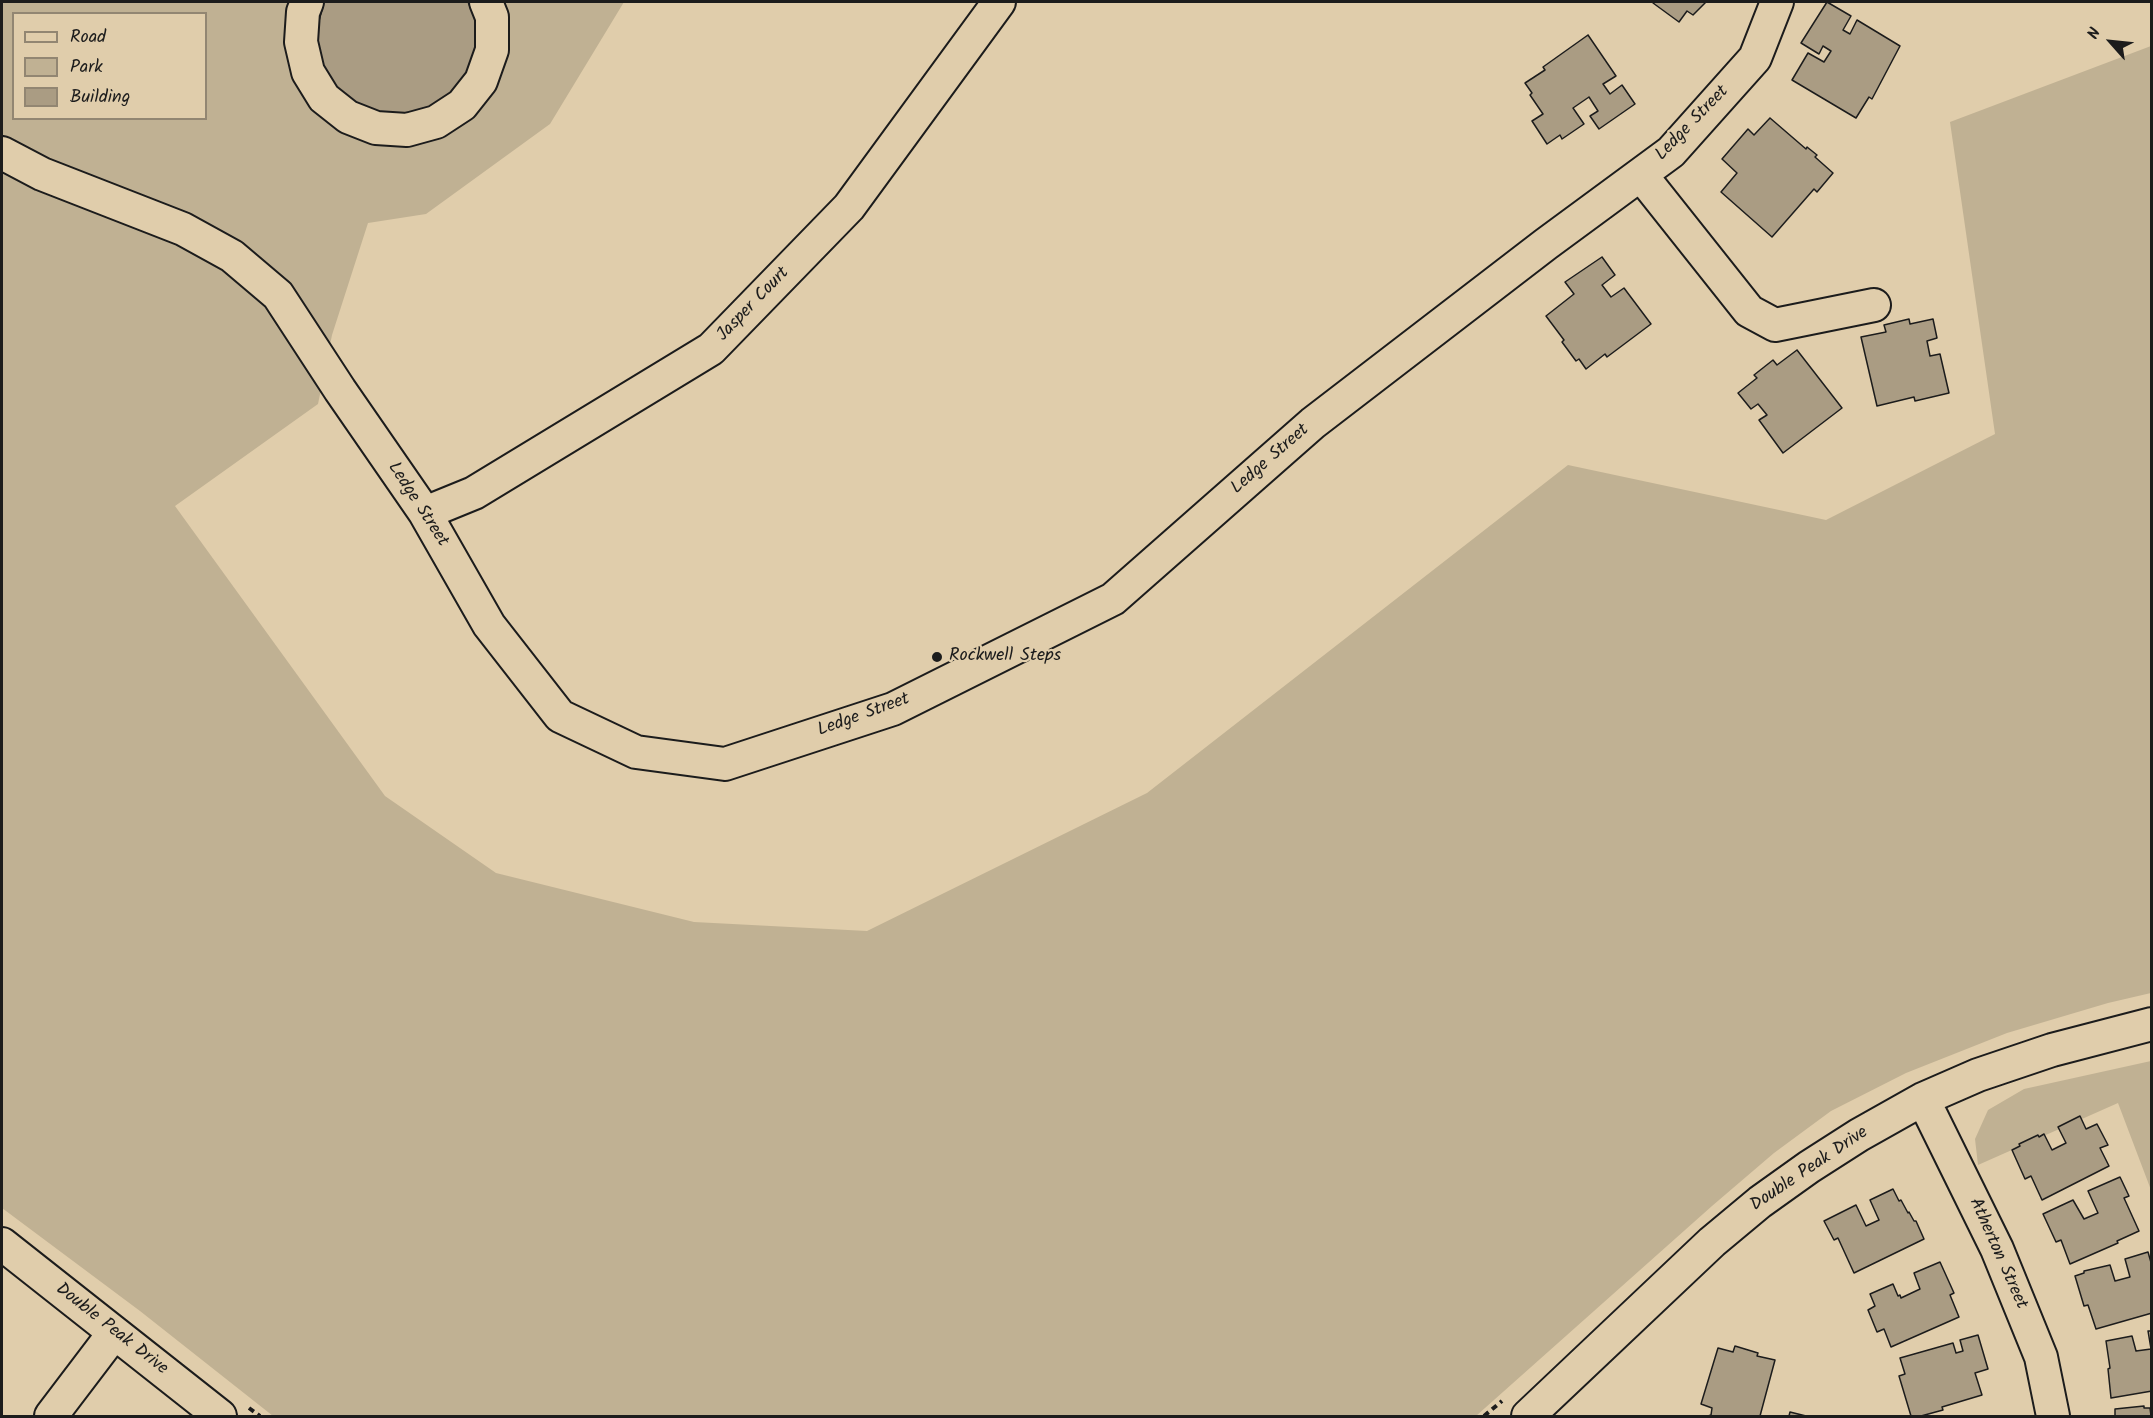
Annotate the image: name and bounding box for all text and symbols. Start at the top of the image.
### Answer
legend [12,12,207,120]
north arrow [2081,12,2141,72]
text: Road [70,23,106,52]
text: N [2081,23,2108,44]
text: Park [70,53,103,82]
street label: Ledge Street [1652,82,1734,166]
text: Building [70,83,130,112]
street label: Jasper Court [713,263,795,347]
street label: Ledge Street [1228,420,1314,500]
street label: Ledge Street [382,459,452,551]
place label: Rockwell Steps [949,646,1061,668]
marker: Rockwell Steps [930,650,944,664]
street label: Ledge Street [815,689,913,743]
street label: Double Peak Drive [1747,1123,1873,1217]
street label: Atherton Street [1963,1195,2031,1313]
street label: Double Peak Drive [50,1279,172,1381]

